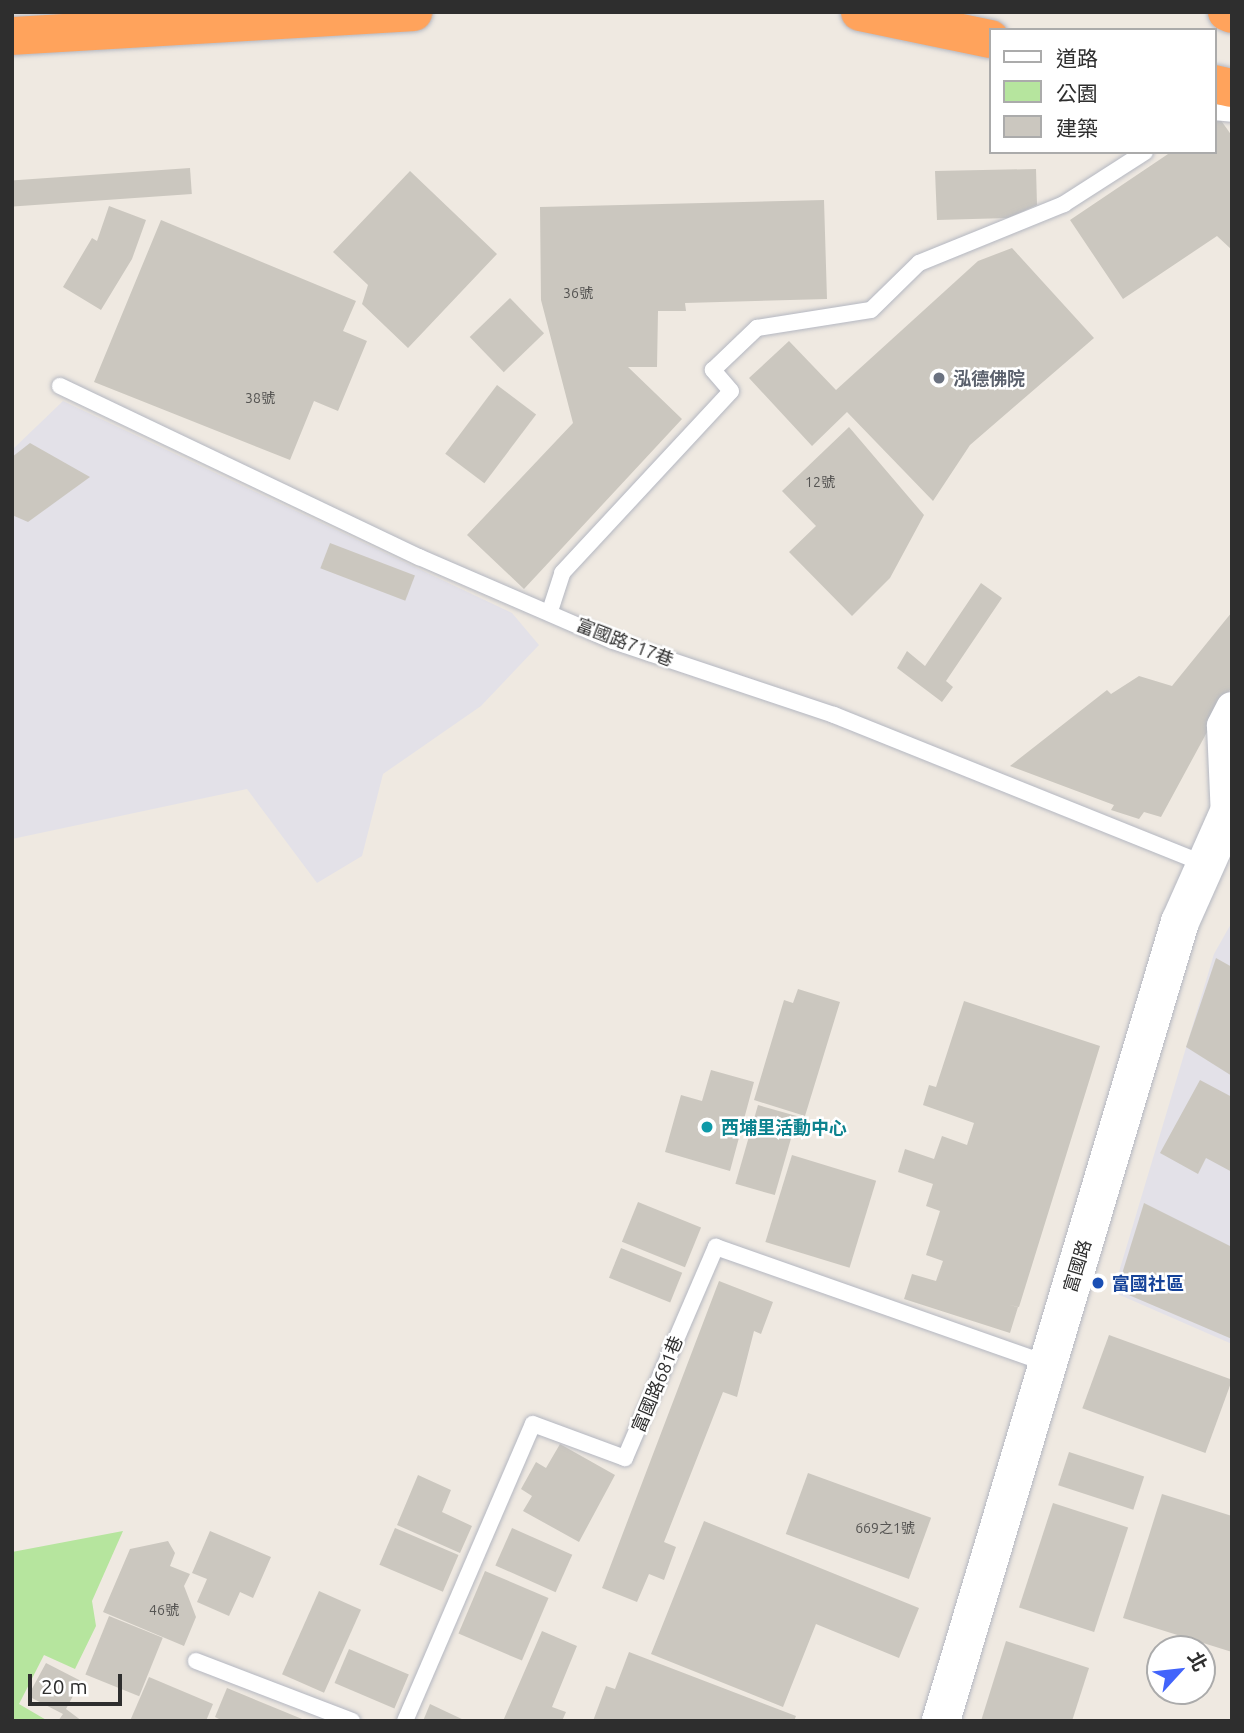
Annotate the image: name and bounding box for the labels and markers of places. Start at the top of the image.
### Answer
place label: 泓德佛院 [953,367,1025,389]
marker: 泓德佛院 [931,370,947,386]
place label: 西埔里活動中心 [721,1116,847,1138]
marker: 西埔里活動中心 [699,1119,715,1135]
place label: 富國社區 [1112,1272,1184,1294]
marker: 富國社區 [1090,1275,1106,1291]

